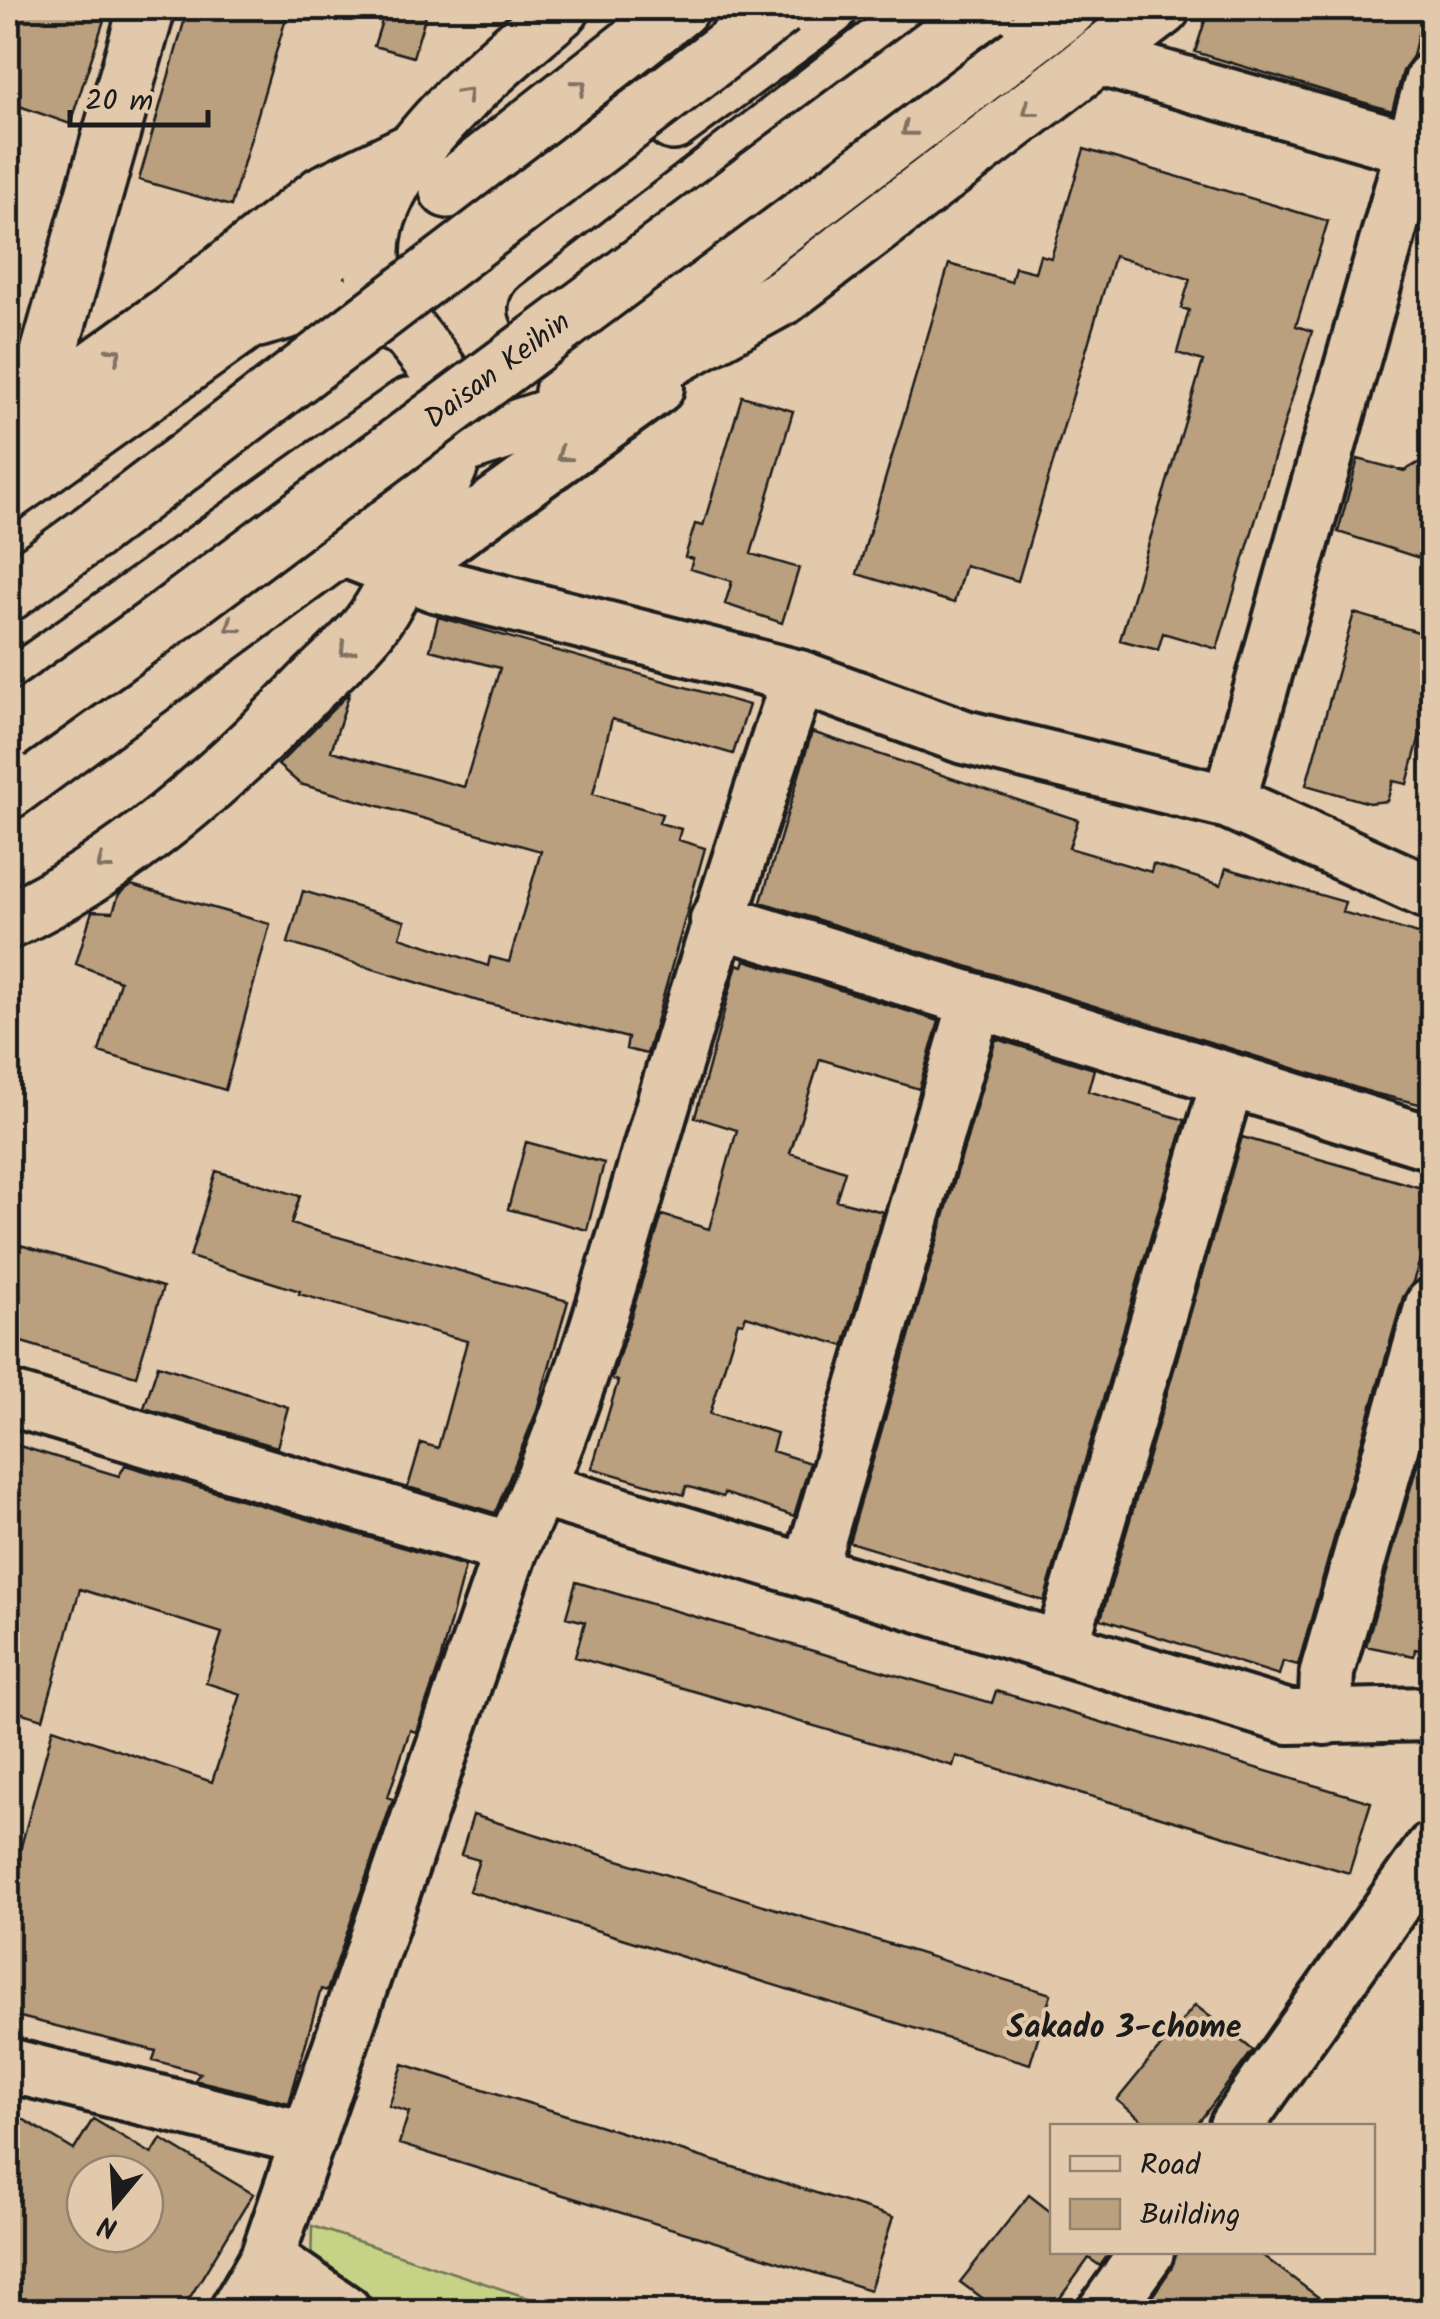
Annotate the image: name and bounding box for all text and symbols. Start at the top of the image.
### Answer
scale bar [70,65,208,127]
text: 20 m [85,78,153,126]
one-way arrow [569,80,587,98]
one-way arrow [455,87,473,105]
one-way arrow [1022,98,1040,115]
one-way arrow [902,119,920,136]
street label: Daisan Keihin [414,300,582,442]
one-way arrow [104,348,122,366]
one-way arrow [556,443,574,461]
one-way arrow [225,615,243,632]
one-way arrow [340,639,358,657]
one-way arrow [96,852,114,870]
district label: Sakado 3-chome [1007,2003,1242,2054]
legend [1050,2124,1375,2254]
text: Road [1140,2142,1201,2190]
north arrow [65,2154,165,2254]
text: Building [1140,2192,1240,2240]
text: N [92,2201,123,2250]

